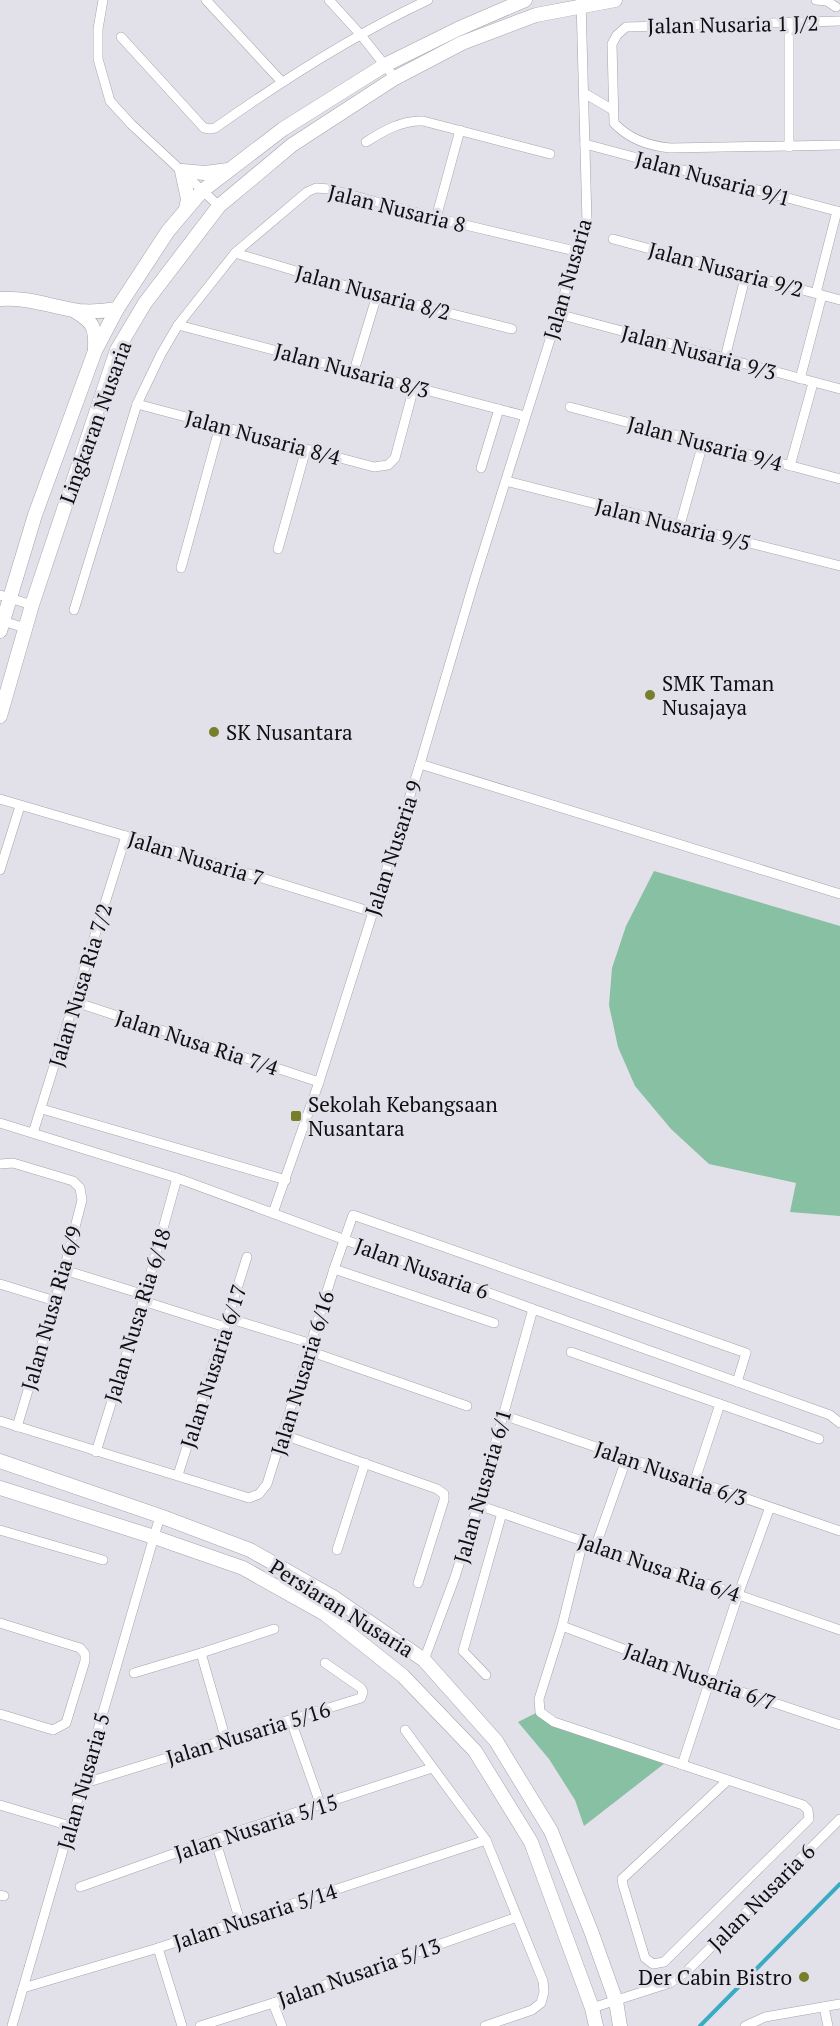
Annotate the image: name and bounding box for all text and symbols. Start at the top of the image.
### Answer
street label: Jalan Nusaria 1 J/2 [647,9,819,39]
street label: Jalan Nusaria 9/1 [633,144,793,212]
street label: Jalan Nusaria 8 [325,177,469,239]
street label: Jalan Nusaria [536,215,598,343]
street label: Jalan Nusaria 9/2 [646,235,806,303]
street label: Jalan Nusaria 8/2 [293,258,453,326]
street label: Jalan Nusaria 9/3 [619,318,779,386]
street label: Lingkaran Nusaria [53,336,138,507]
street label: Jalan Nusaria 8/3 [272,336,432,404]
street label: Jalan Nusaria 8/4 [183,403,344,471]
street label: Jalan Nusaria 9/4 [625,409,786,477]
street label: Jalan Nusaria 9/5 [592,491,754,557]
place label: SMK Taman Nusajaya [662,669,775,721]
marker: SMK Taman Nusajaya [643,688,657,702]
place label: SK Nusantara [226,718,353,746]
marker: SK Nusantara [207,725,221,739]
street label: Jalan Nusaria 9 [358,777,428,919]
street label: Jalan Nusaria 7 [125,824,267,892]
street label: Jalan Nusa Ria 7/2 [42,900,118,1070]
street label: Jalan Nusa Ria 7/4 [112,1002,283,1082]
place label: Sekolah Kebangsaan Nusantara [308,1090,498,1142]
marker: Sekolah Kebangsaan Nusantara [289,1109,303,1123]
street label: Jalan Nusa Ria 6/9 [14,1223,88,1393]
street label: Jalan Nusa Ria 6/18 [97,1224,177,1406]
street label: Jalan Nusaria 6 [351,1231,493,1305]
street label: Jalan Nusaria 6/17 [173,1281,253,1451]
street label: Jalan Nusaria 6/16 [264,1287,340,1459]
street label: Jalan Nusaria 6/1 [447,1406,517,1566]
street label: Jalan Nusaria 6/3 [591,1434,751,1512]
street label: Jalan Nusa Ria 6/4 [574,1526,744,1608]
street label: Persiaran Nusaria [265,1552,420,1664]
street label: Jalan Nusaria 6/7 [620,1636,780,1716]
street label: Jalan Nusaria 5/16 [162,1695,334,1771]
street label: Jalan Nusaria 5 [50,1710,116,1852]
street label: Jalan Nusaria 5/15 [171,1787,341,1867]
street label: Jalan Nusaria 6 [701,1837,821,1957]
street label: Jalan Nusaria 5/14 [170,1876,341,1956]
street label: Jalan Nusaria 5/13 [274,1931,444,2013]
place label: Der Cabin Bistro [638,1963,792,1991]
marker: Der Cabin Bistro [797,1970,811,1984]

